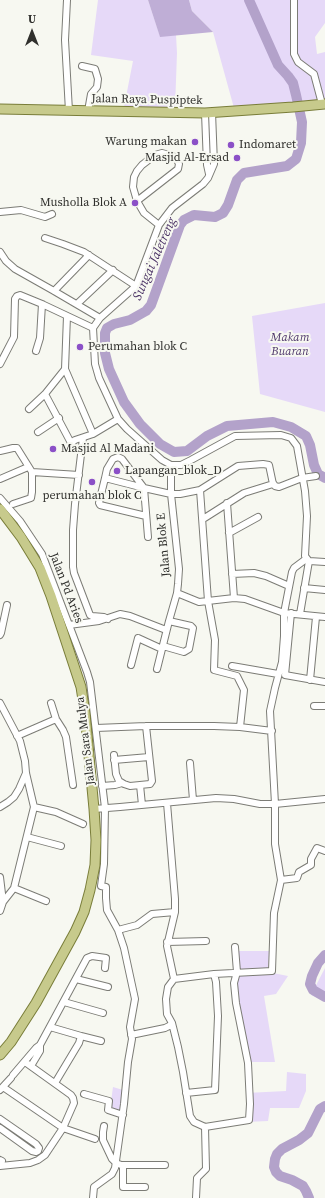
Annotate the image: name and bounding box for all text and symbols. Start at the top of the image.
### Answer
north arrow [12,12,52,52]
text: U [28,12,36,27]
street label: Jalan Raya Puspiptek [91,92,203,108]
place label: Warung makan [105,135,187,149]
marker: Warung makan [190,137,200,147]
place label: Indomaret [239,138,296,152]
marker: Indomaret [226,140,236,150]
place label: Masjid Al-Ersad [145,151,229,165]
marker: Masjid Al-Ersad [232,153,242,163]
place label: Musholla Blok A [40,196,127,210]
marker: Musholla Blok A [130,198,140,208]
water label: Sungai Jaletreng [130,215,180,303]
park label: Makam Buaran [271,331,309,359]
place label: Perumahan blok C [88,340,187,354]
marker: Perumahan blok C [75,342,85,352]
place label: Masjid Al Madani [61,442,154,456]
marker: Masjid Al Madani [48,444,58,454]
place label: Lapangan_blok_D [125,464,222,478]
marker: Lapangan_blok_D [112,466,122,476]
marker: perumahan blok C [87,477,97,487]
place label: perumahan blok C [42,489,142,503]
street label: Jalan Blok E [154,513,174,577]
street label: Jalan Pd Aries [46,551,86,625]
street label: Jalan Sara Mulya [73,696,99,786]

